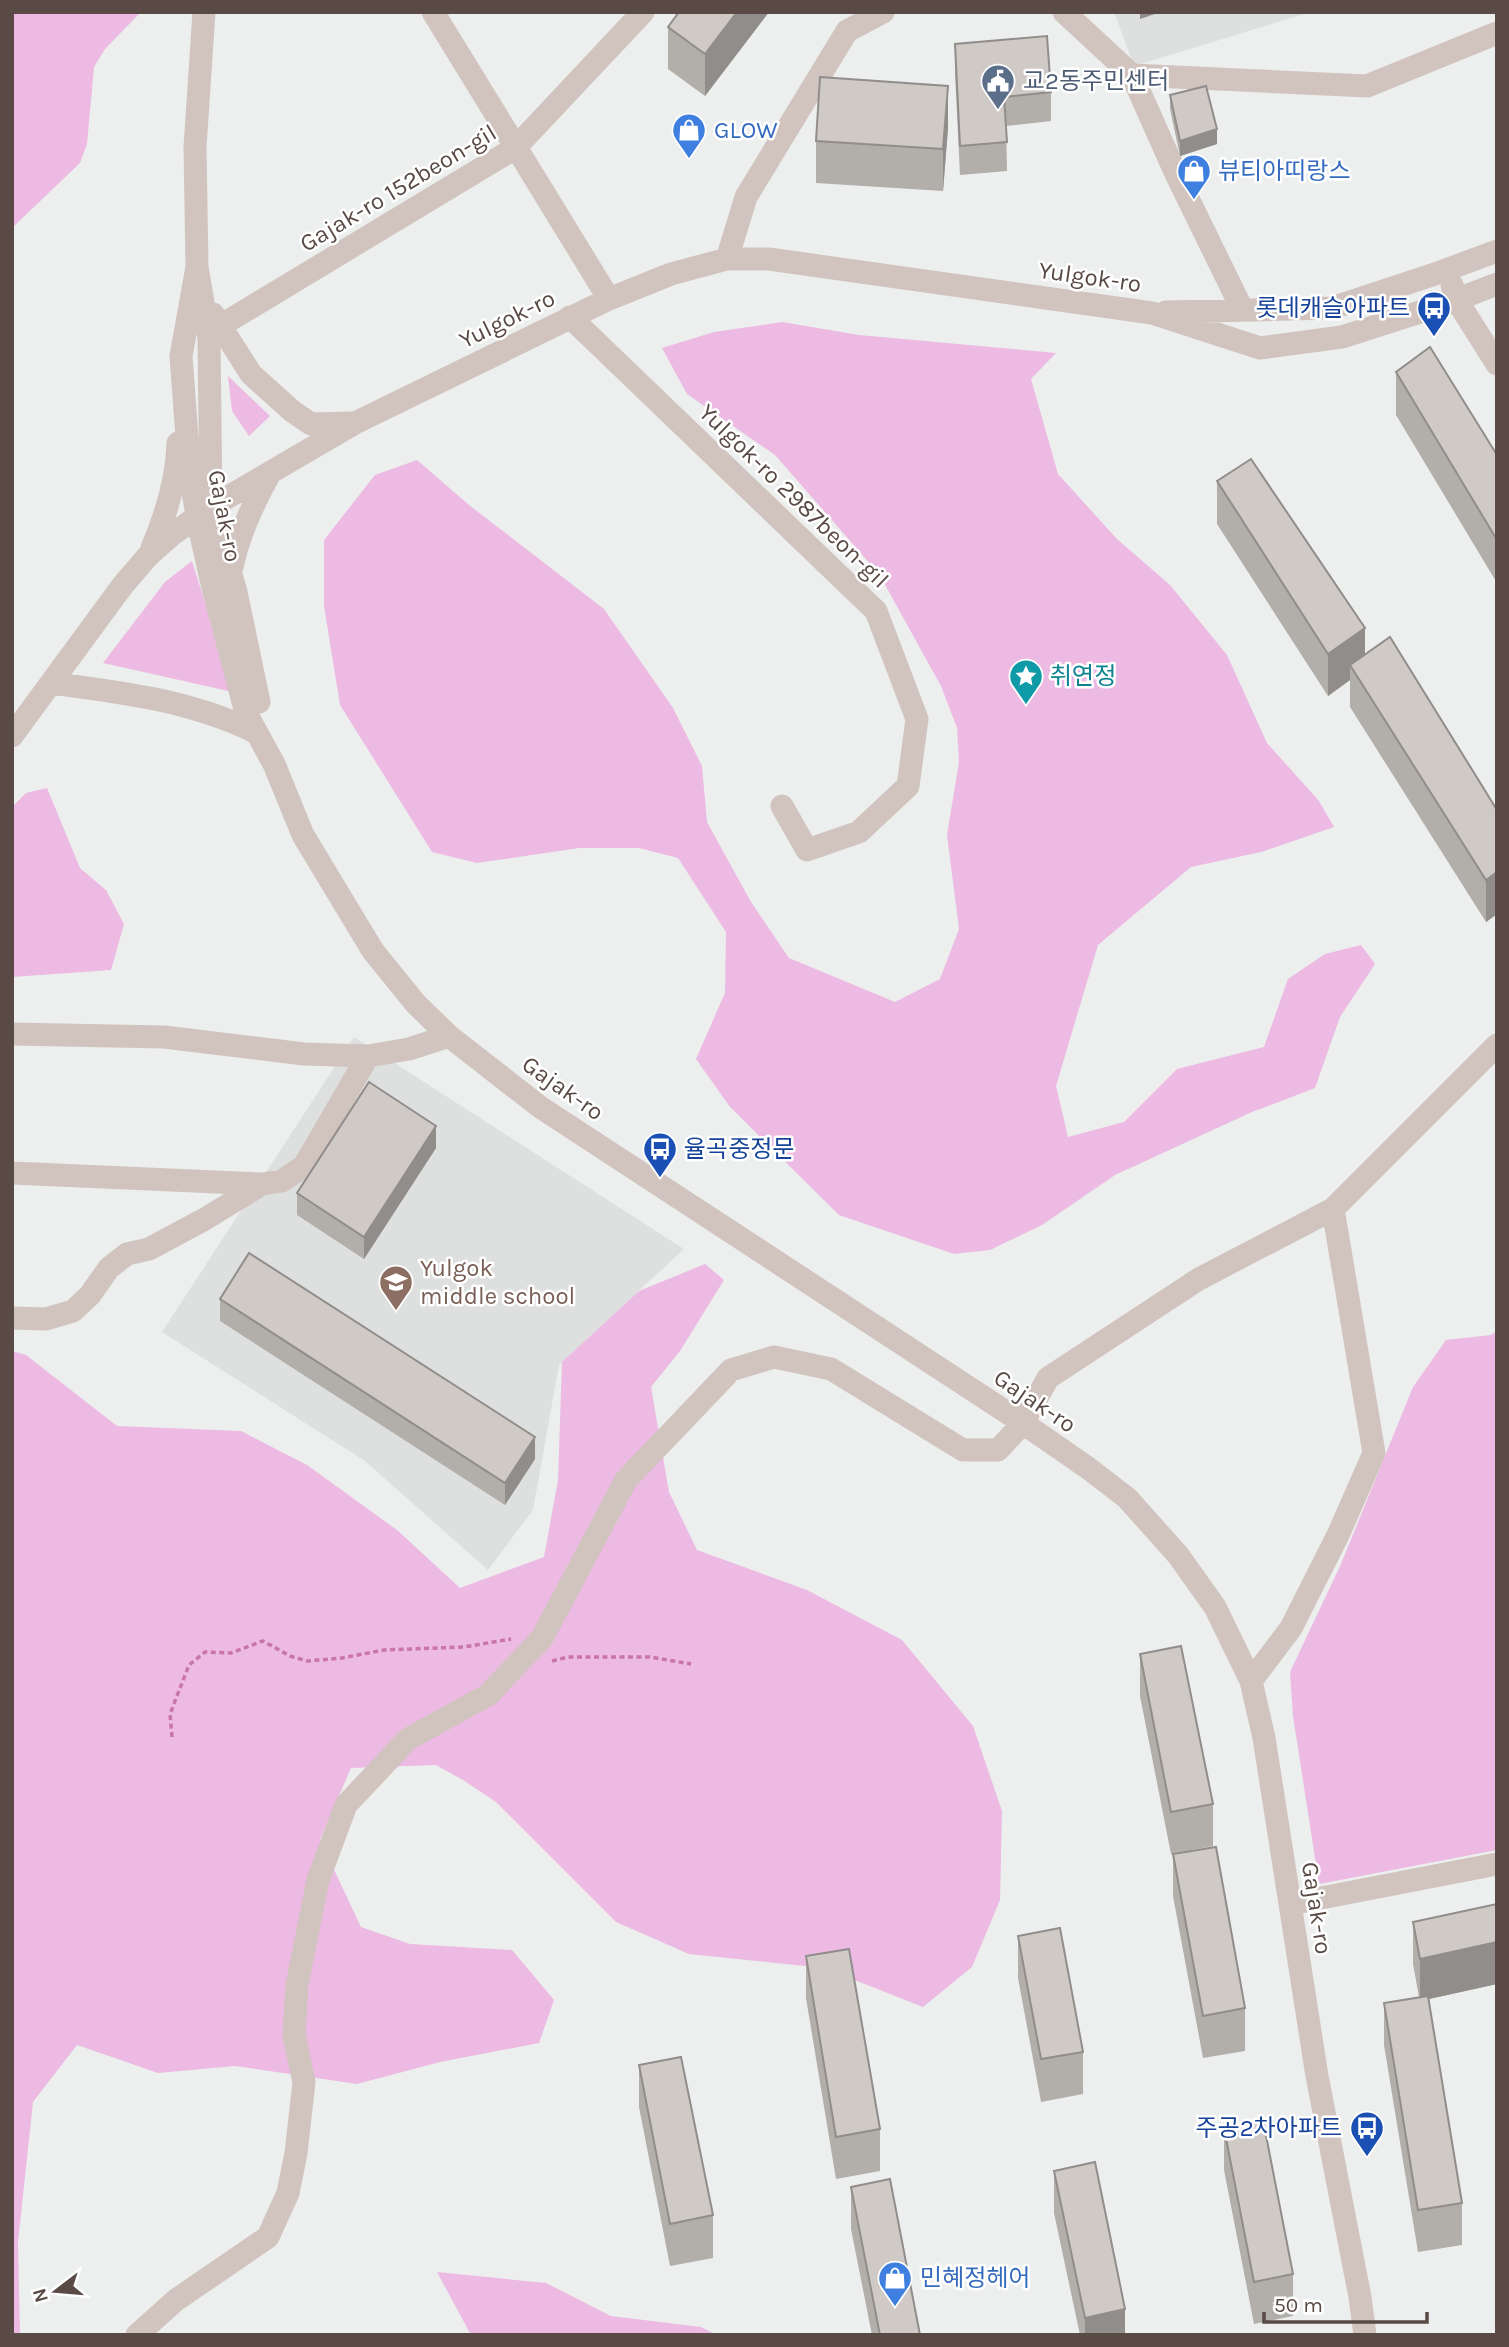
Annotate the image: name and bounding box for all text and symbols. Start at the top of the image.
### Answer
public building icon: 교2동주민센터 [979,62,1017,111]
place label: 교2동주민센터 [1023,67,1169,95]
shop icon: GLOW [670,111,708,160]
place label: GLOW [714,116,778,144]
street label: Gajak-ro 152beon-gil [295,118,501,258]
shop icon: 뷰티아띠랑스 [1175,152,1213,201]
place label: 뷰티아띠랑스 [1218,157,1350,185]
street label: Yulgok-ro [1037,256,1143,298]
street label: Yulgok-ro [455,284,559,354]
bus stop icon: 롯데캐슬아파트 [1415,289,1453,338]
place label: 롯데캐슬아파트 [1255,294,1410,322]
street label: Yulgok-ro 2987beon-gil [693,398,895,594]
street label: Gajak-ro [202,468,248,564]
place icon: 취연정 [1007,657,1045,706]
place label: 취연정 [1050,662,1116,690]
street label: Gajak-ro [517,1050,609,1126]
bus stop icon: 율곡중정문 [641,1130,679,1179]
place label: 율곡중정문 [684,1135,794,1163]
place label: Yulgok middle school [420,1254,575,1310]
school or university icon: Yulgok middle school [377,1263,415,1312]
street label: Gajak-ro [989,1363,1081,1439]
street label: Gajak-ro [1296,1860,1338,1956]
bus stop icon: 주공2차아파트 [1348,2109,1386,2158]
place label: 주공2차아파트 [1196,2114,1342,2142]
north arrow [21,2256,91,2326]
shop icon: 민혜정헤어 [876,2259,914,2308]
place label: 민혜정헤어 [920,2264,1030,2292]
scale bar [1264,2280,1427,2324]
text: N [28,2286,53,2305]
text: 50 m [1274,2293,1323,2317]

